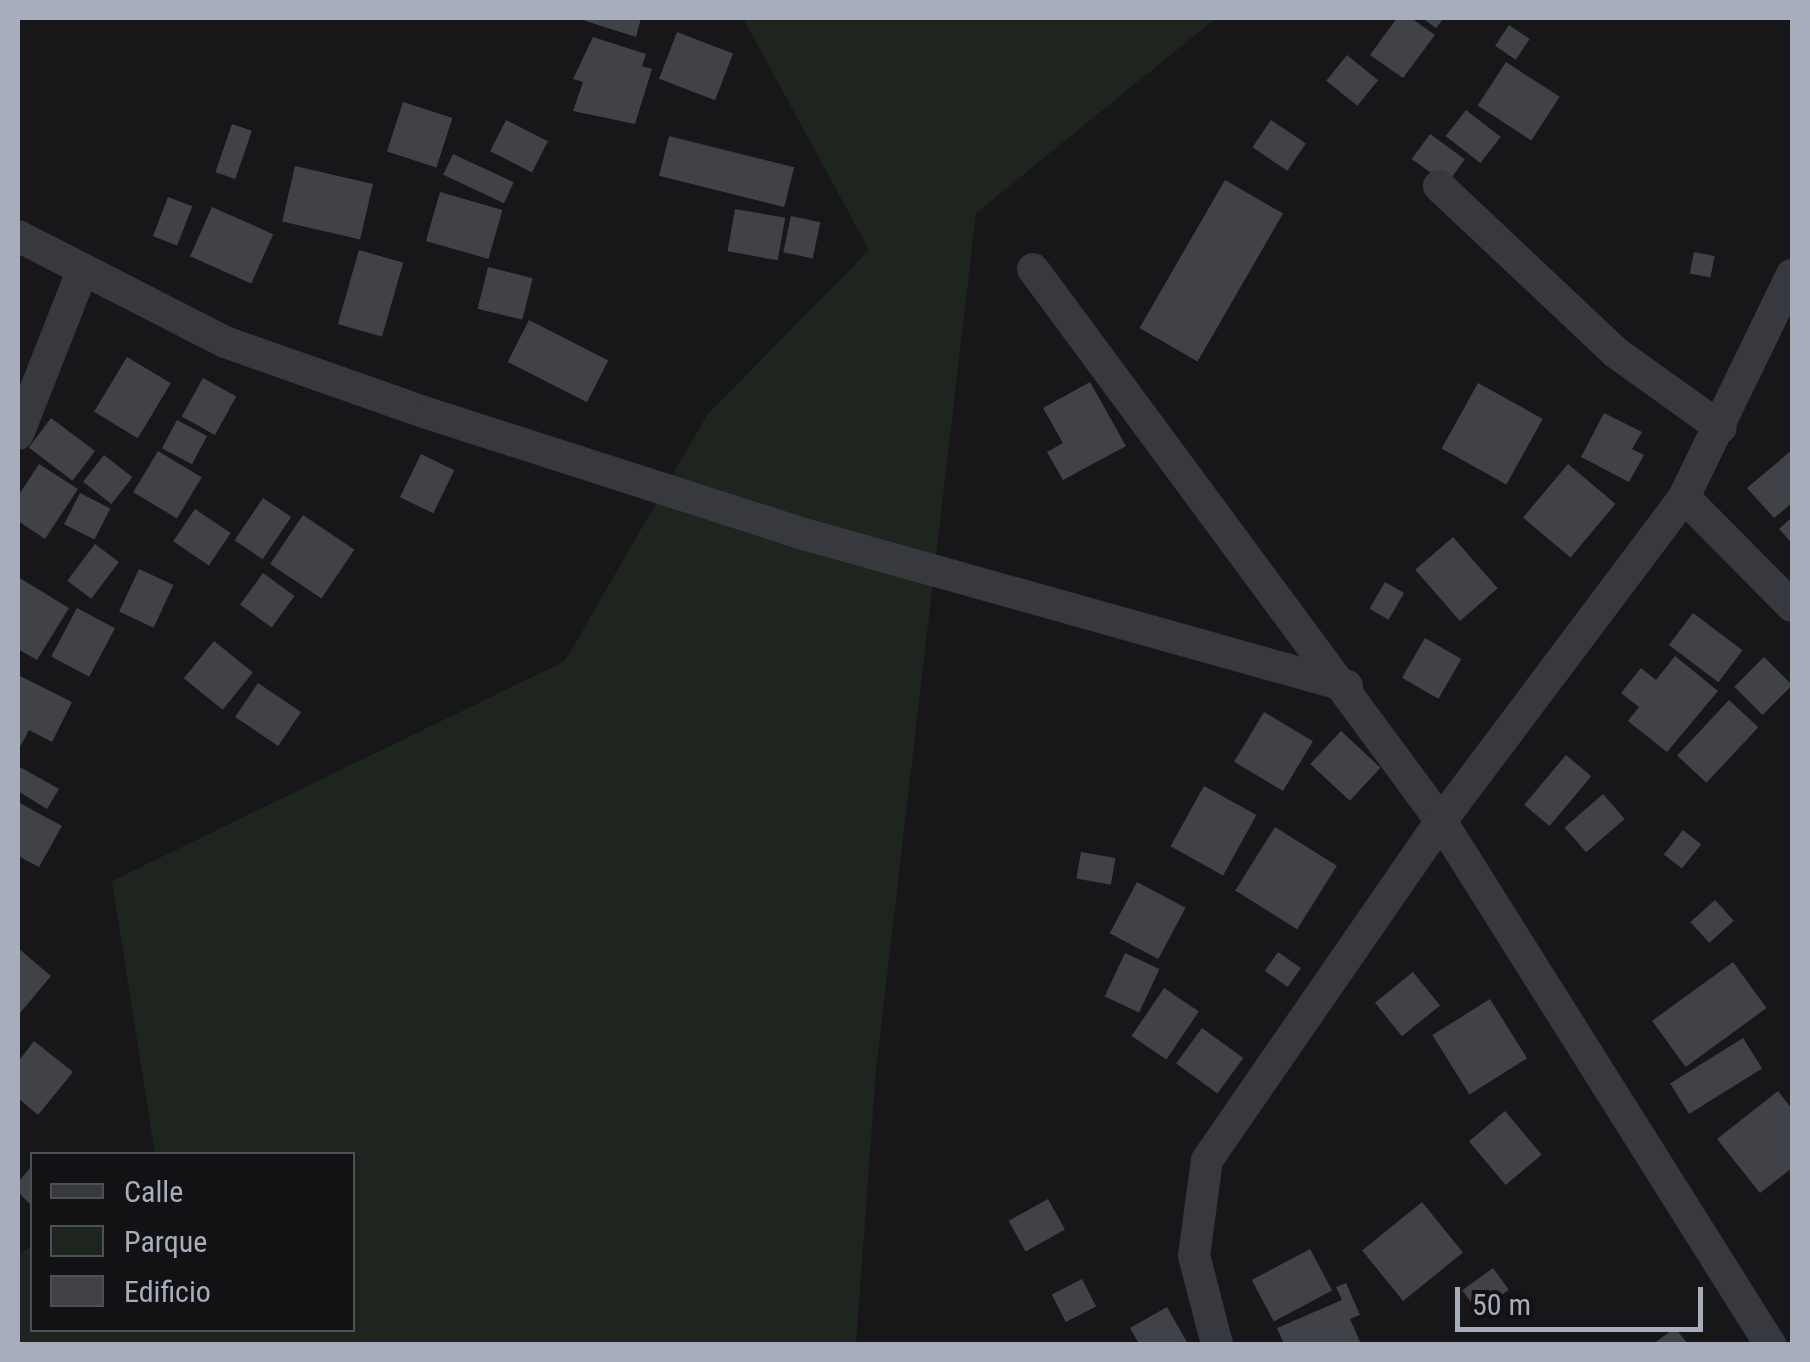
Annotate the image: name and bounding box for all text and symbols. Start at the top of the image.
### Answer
legend [30,1152,355,1332]
text: Calle [124,1174,183,1209]
text: Parque [124,1224,207,1259]
scale bar [1460,1267,1708,1329]
text: Edificio [124,1274,211,1309]
text: 50 m [1472,1287,1531,1322]

